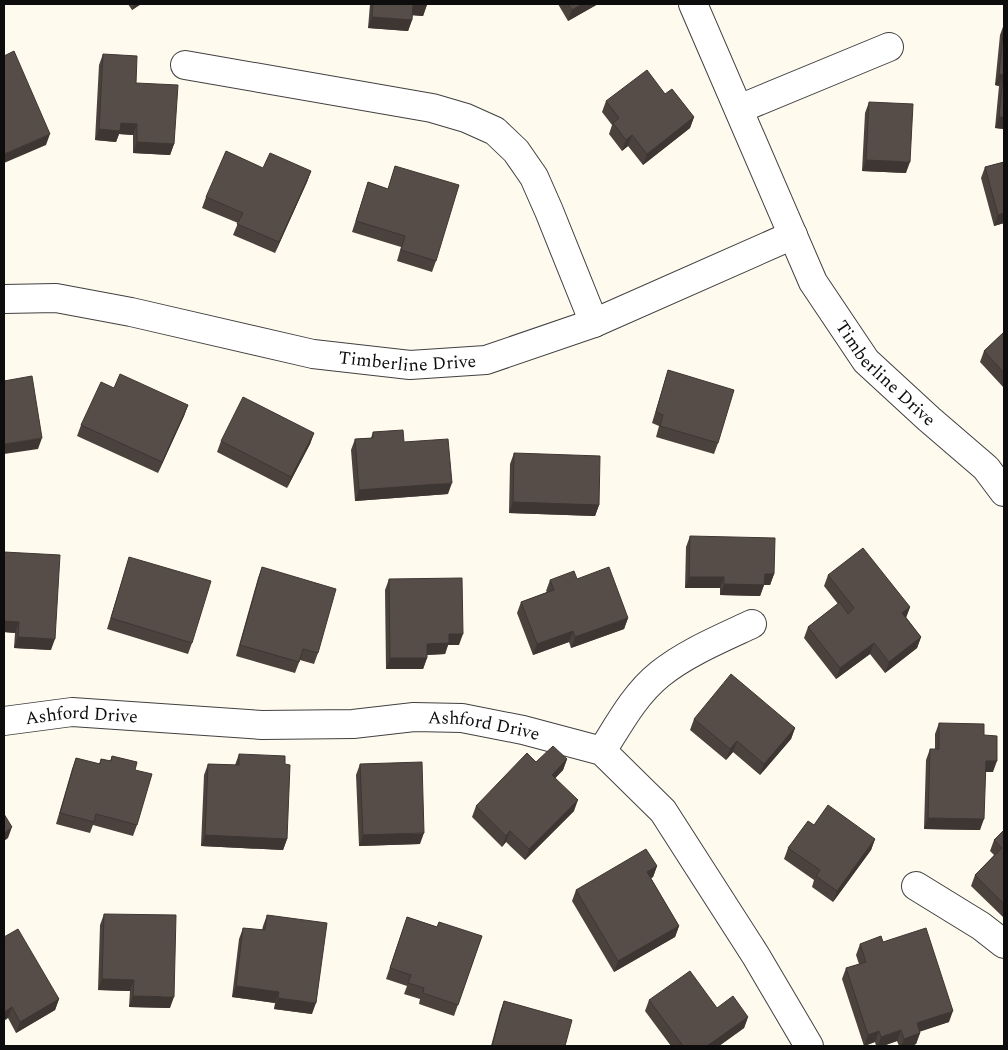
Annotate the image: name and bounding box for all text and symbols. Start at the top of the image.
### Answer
street label: Timberline Drive [829,315,942,433]
street label: Timberline Drive [337,344,477,379]
street label: Ashford Drive [23,699,139,732]
street label: Ashford Drive [428,704,543,747]

